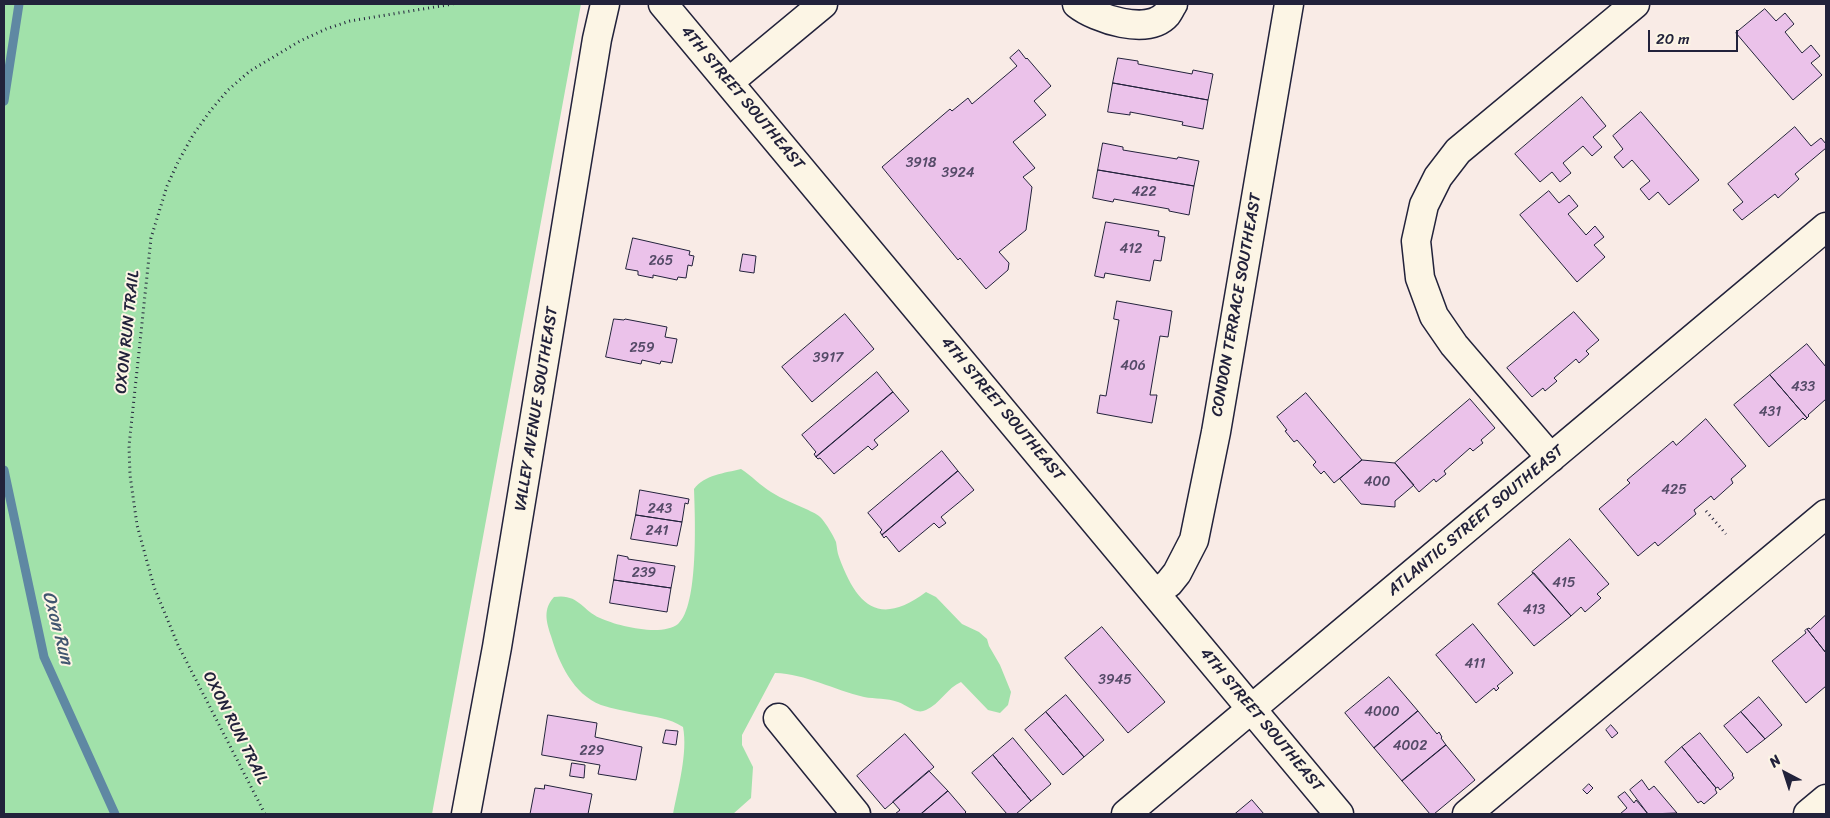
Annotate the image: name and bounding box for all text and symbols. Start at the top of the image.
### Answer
scale bar [1650,20,1740,52]
street label: 4TH STREET SOUTHEAST [676,22,808,174]
text: 20 m [1656,26,1690,52]
house number: 3918 [906,155,936,171]
house number: 3924 [941,165,975,181]
house number: 422 [1132,184,1156,200]
street label: CONDON TERRACE SOUTHEAST [1208,192,1266,418]
house number: 412 [1120,241,1142,257]
house number: 265 [649,253,673,269]
street label: OXON RUN TRAIL [112,269,144,395]
street label: VALLEY AVENUE SOUTHEAST [511,306,563,512]
street label: 4TH STREET SOUTHEAST [936,333,1068,485]
house number: 259 [629,340,655,356]
house number: 3917 [813,350,843,366]
house number: 406 [1120,358,1146,374]
house number: 433 [1791,379,1815,395]
house number: 431 [1759,404,1781,420]
street label: ATLANTIC STREET SOUTHEAST [1384,442,1568,600]
house number: 400 [1364,474,1390,490]
house number: 425 [1661,482,1687,498]
house number: 243 [648,501,672,517]
house number: 241 [646,523,668,539]
house number: 239 [632,565,656,581]
house number: 415 [1552,575,1576,591]
water label: Oxon Run [37,589,77,667]
house number: 413 [1523,602,1545,618]
street label: 4TH STREET SOUTHEAST [1195,644,1327,796]
house number: 411 [1465,656,1485,672]
street label: OXON RUN TRAIL [198,668,272,788]
house number: 3945 [1098,672,1132,688]
house number: 4000 [1364,704,1400,720]
house number: 4002 [1393,738,1427,754]
house number: 229 [580,743,604,759]
north arrow [1760,748,1810,798]
text: N [1763,748,1787,774]

